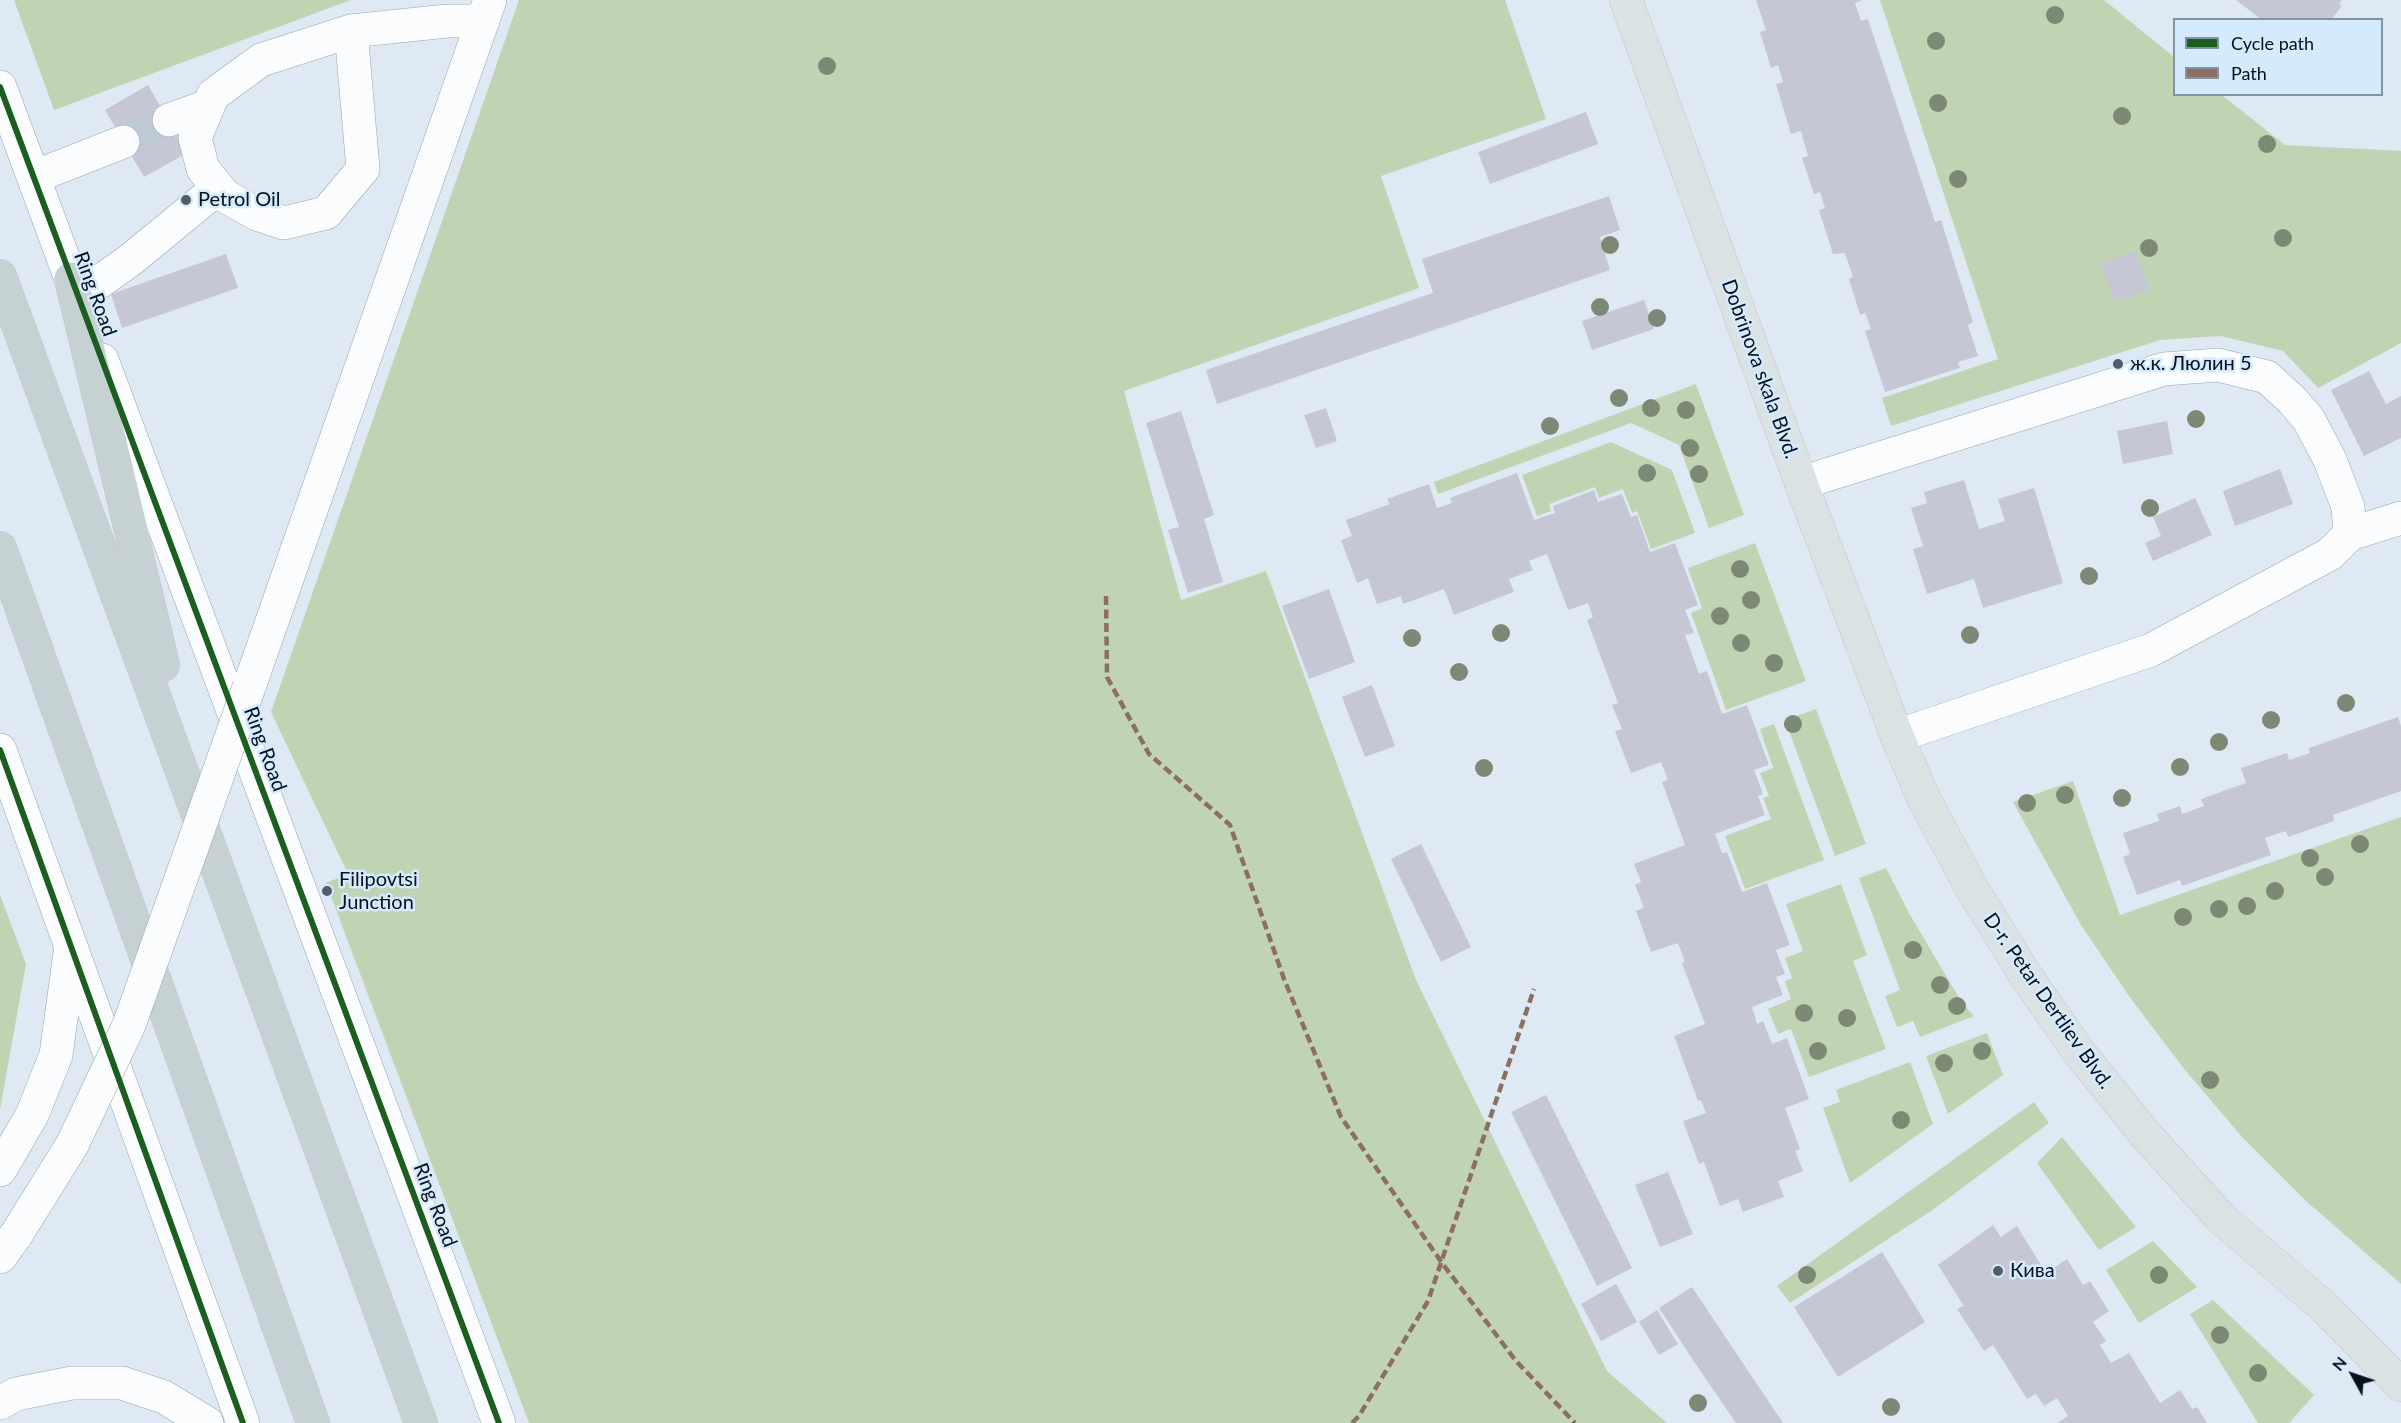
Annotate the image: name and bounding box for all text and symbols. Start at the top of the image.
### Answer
legend [2173,18,2383,96]
text: Cycle path [2231,32,2314,54]
text: Path [2231,62,2267,84]
place label: Petrol Oil [198,188,281,212]
marker: Petrol Oil [179,193,193,207]
street label: Ring Road [69,248,121,340]
street label: Dobrinova skala Blvd. [1716,276,1804,462]
place label: ж.к. Люлин 5 [2130,352,2252,376]
marker: ж.к. Люлин 5 [2111,357,2125,371]
street label: Ring Road [239,703,291,795]
place label: Filipovtsi Junction [339,868,418,915]
marker: Filipovtsi Junction [320,884,334,898]
street label: D-r. Petar Dertliev Blvd. [1978,908,2118,1094]
street label: Ring Road [408,1160,462,1250]
place label: Кива [2010,1259,2055,1283]
marker: Кива [1991,1264,2005,1278]
north arrow [2323,1345,2383,1405]
text: N [2328,1352,2350,1374]

